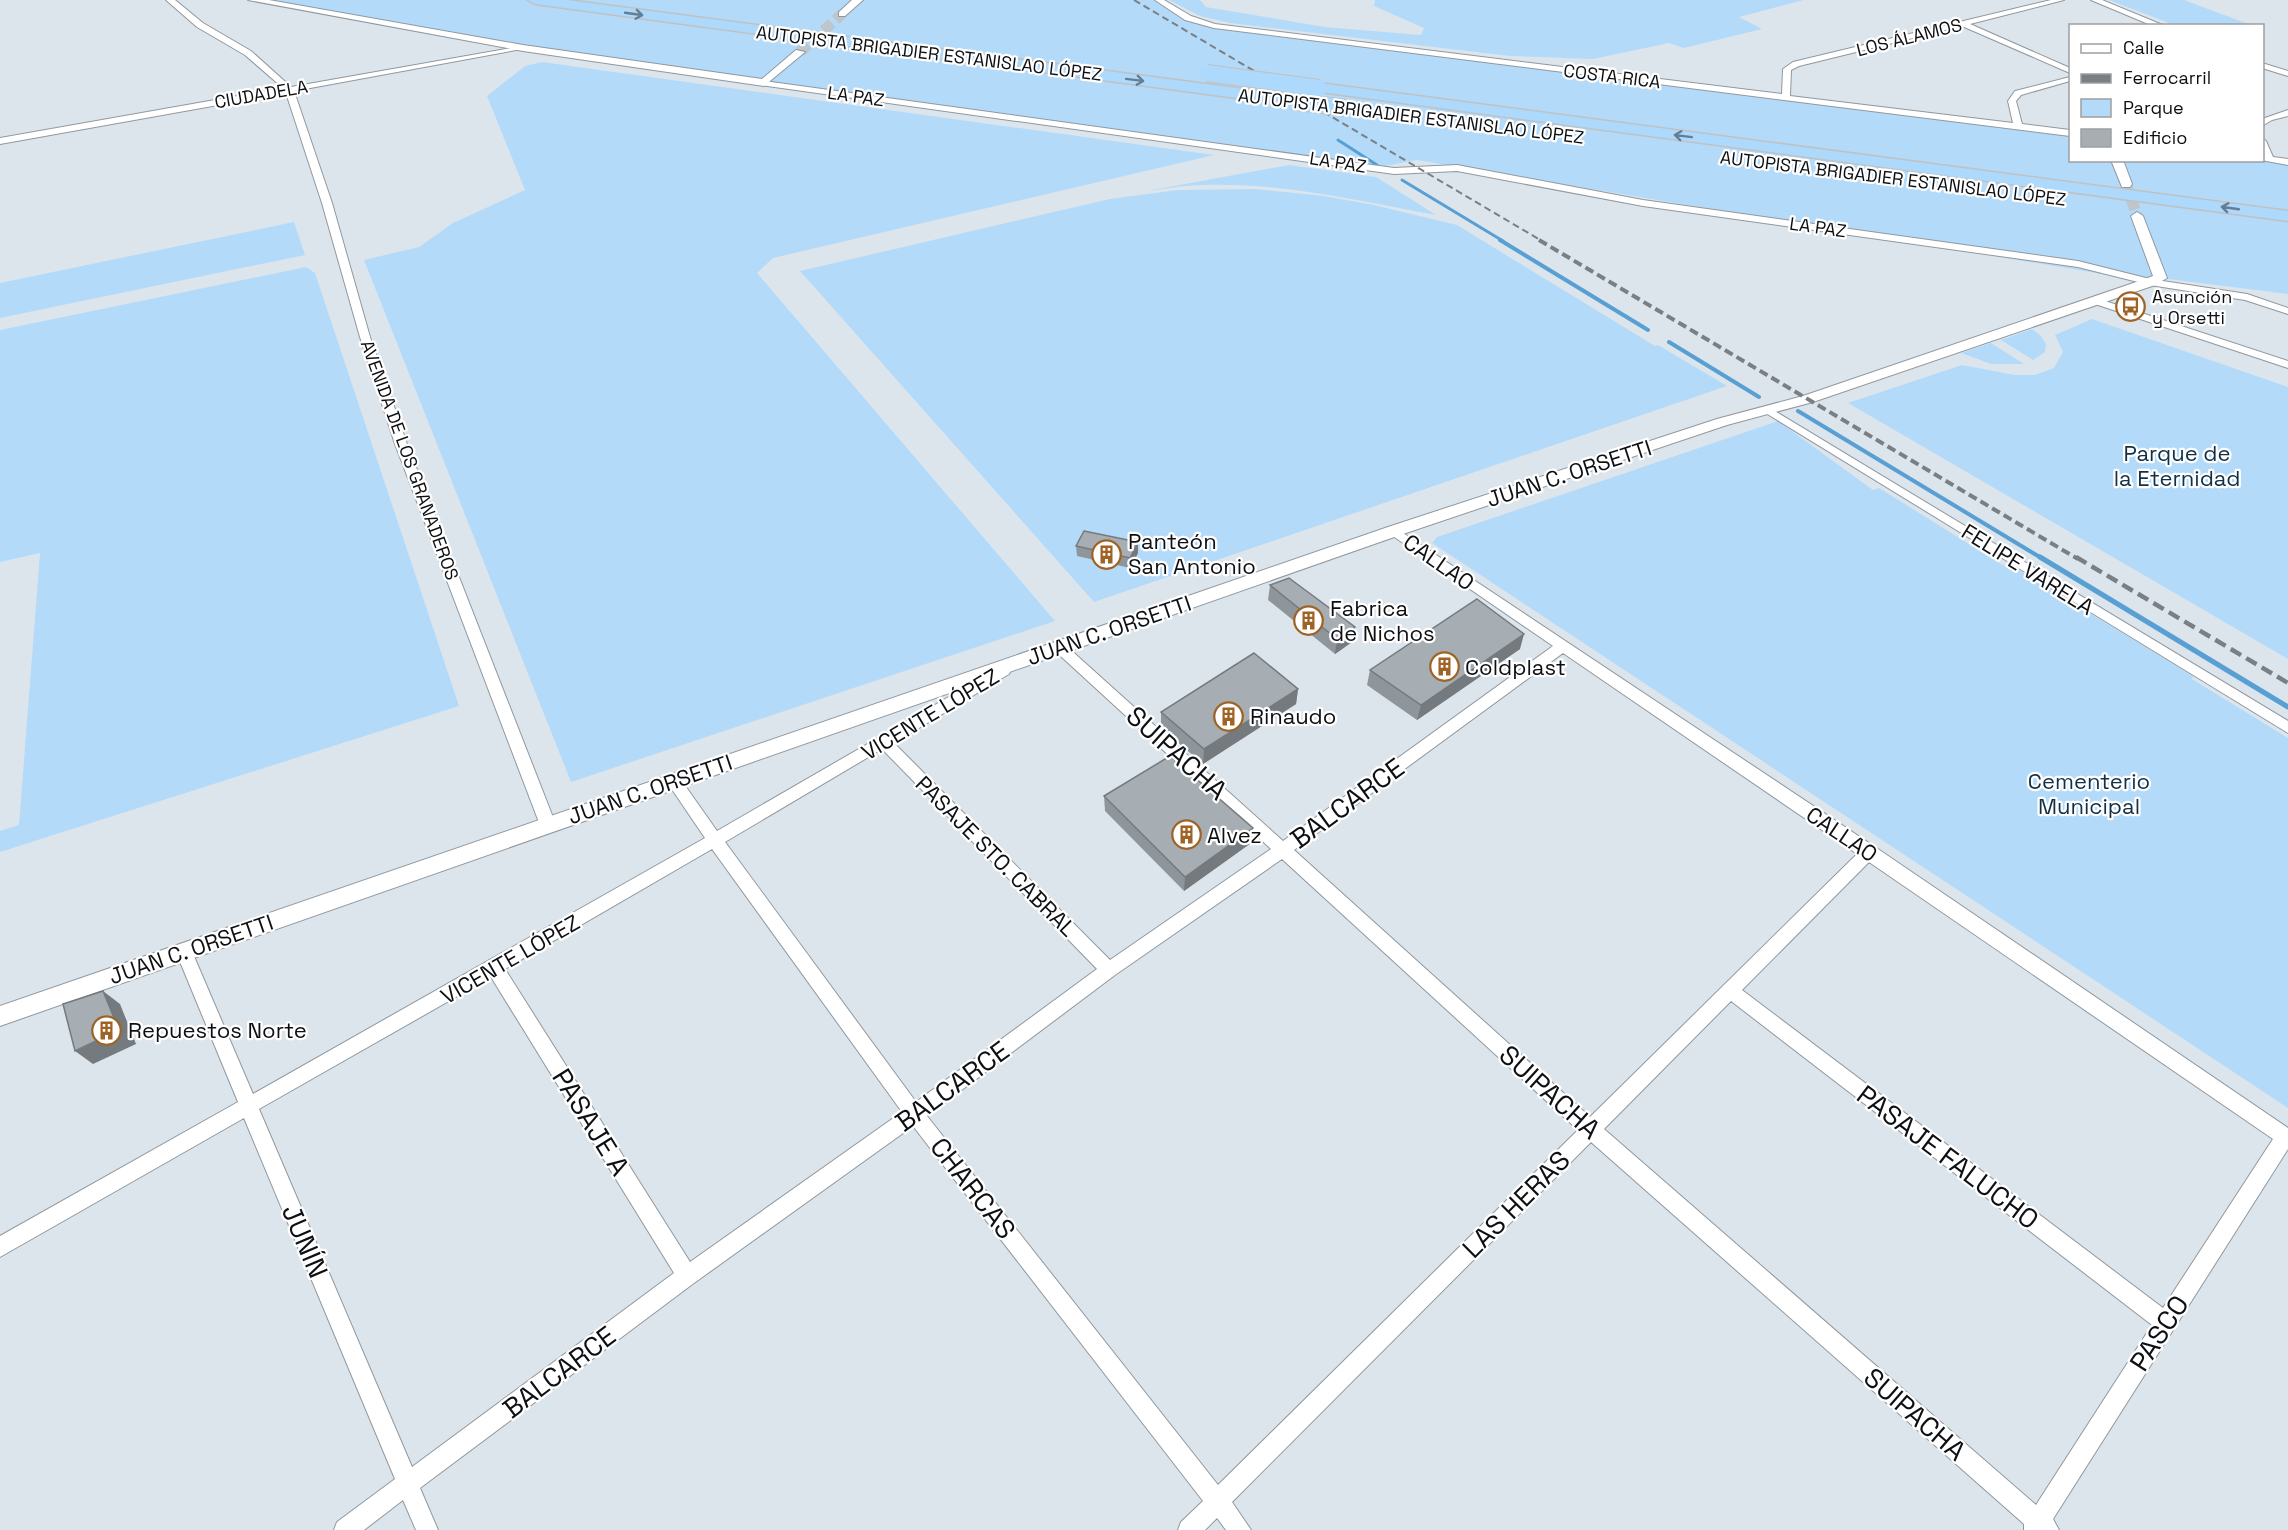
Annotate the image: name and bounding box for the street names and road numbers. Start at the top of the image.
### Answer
street label: LOS ÁLAMOS [1854,13,1964,61]
street label: AUTOPISTA BRIGADIER ESTANISLAO LÓPEZ [755,20,1103,86]
street label: COSTA RICA [1562,59,1662,93]
street label: CIUDADELA [213,74,309,114]
street label: LA PAZ [826,81,886,111]
street label: AUTOPISTA BRIGADIER ESTANISLAO LÓPEZ [1237,83,1585,149]
street label: AUTOPISTA BRIGADIER ESTANISLAO LÓPEZ [1719,145,2067,211]
street label: LA PAZ [1308,146,1368,178]
street label: LA PAZ [1788,212,1848,242]
street label: AVENIDA DE LOS GRANADEROS [356,337,464,583]
street label: JUAN C. ORSETTI [1483,433,1655,513]
street label: FELIPE VARELA [1957,517,2100,621]
street label: CALLAO [1398,528,1480,596]
street label: JUAN C. ORSETTI [1023,589,1195,671]
street label: VICENTE LÓPEZ [856,662,1004,766]
street label: SUIPACHA [1119,698,1235,808]
street label: JUAN C. ORSETTI [564,748,736,830]
street label: BALCARCE [1283,750,1411,856]
street label: PASAJE STO. CABRAL [910,770,1082,942]
street label: CALLAO [1801,800,1883,868]
street label: JUAN C. ORSETTI [105,908,277,990]
street label: VICENTE LÓPEZ [436,908,584,1010]
street label: BALCARCE [888,1033,1016,1139]
street label: SUIPACHA [1492,1037,1608,1147]
street label: PASAJE A [544,1062,638,1182]
street label: PASAJE FALUCHO [1850,1077,2046,1237]
street label: CHARCAS [922,1130,1024,1246]
street label: LAS HERAS [1455,1143,1577,1265]
street label: JUNÍN [274,1199,336,1283]
street label: PASCO [2122,1288,2196,1378]
street label: BALCARCE [495,1318,623,1426]
street label: SUIPACHA [1856,1360,1974,1468]

